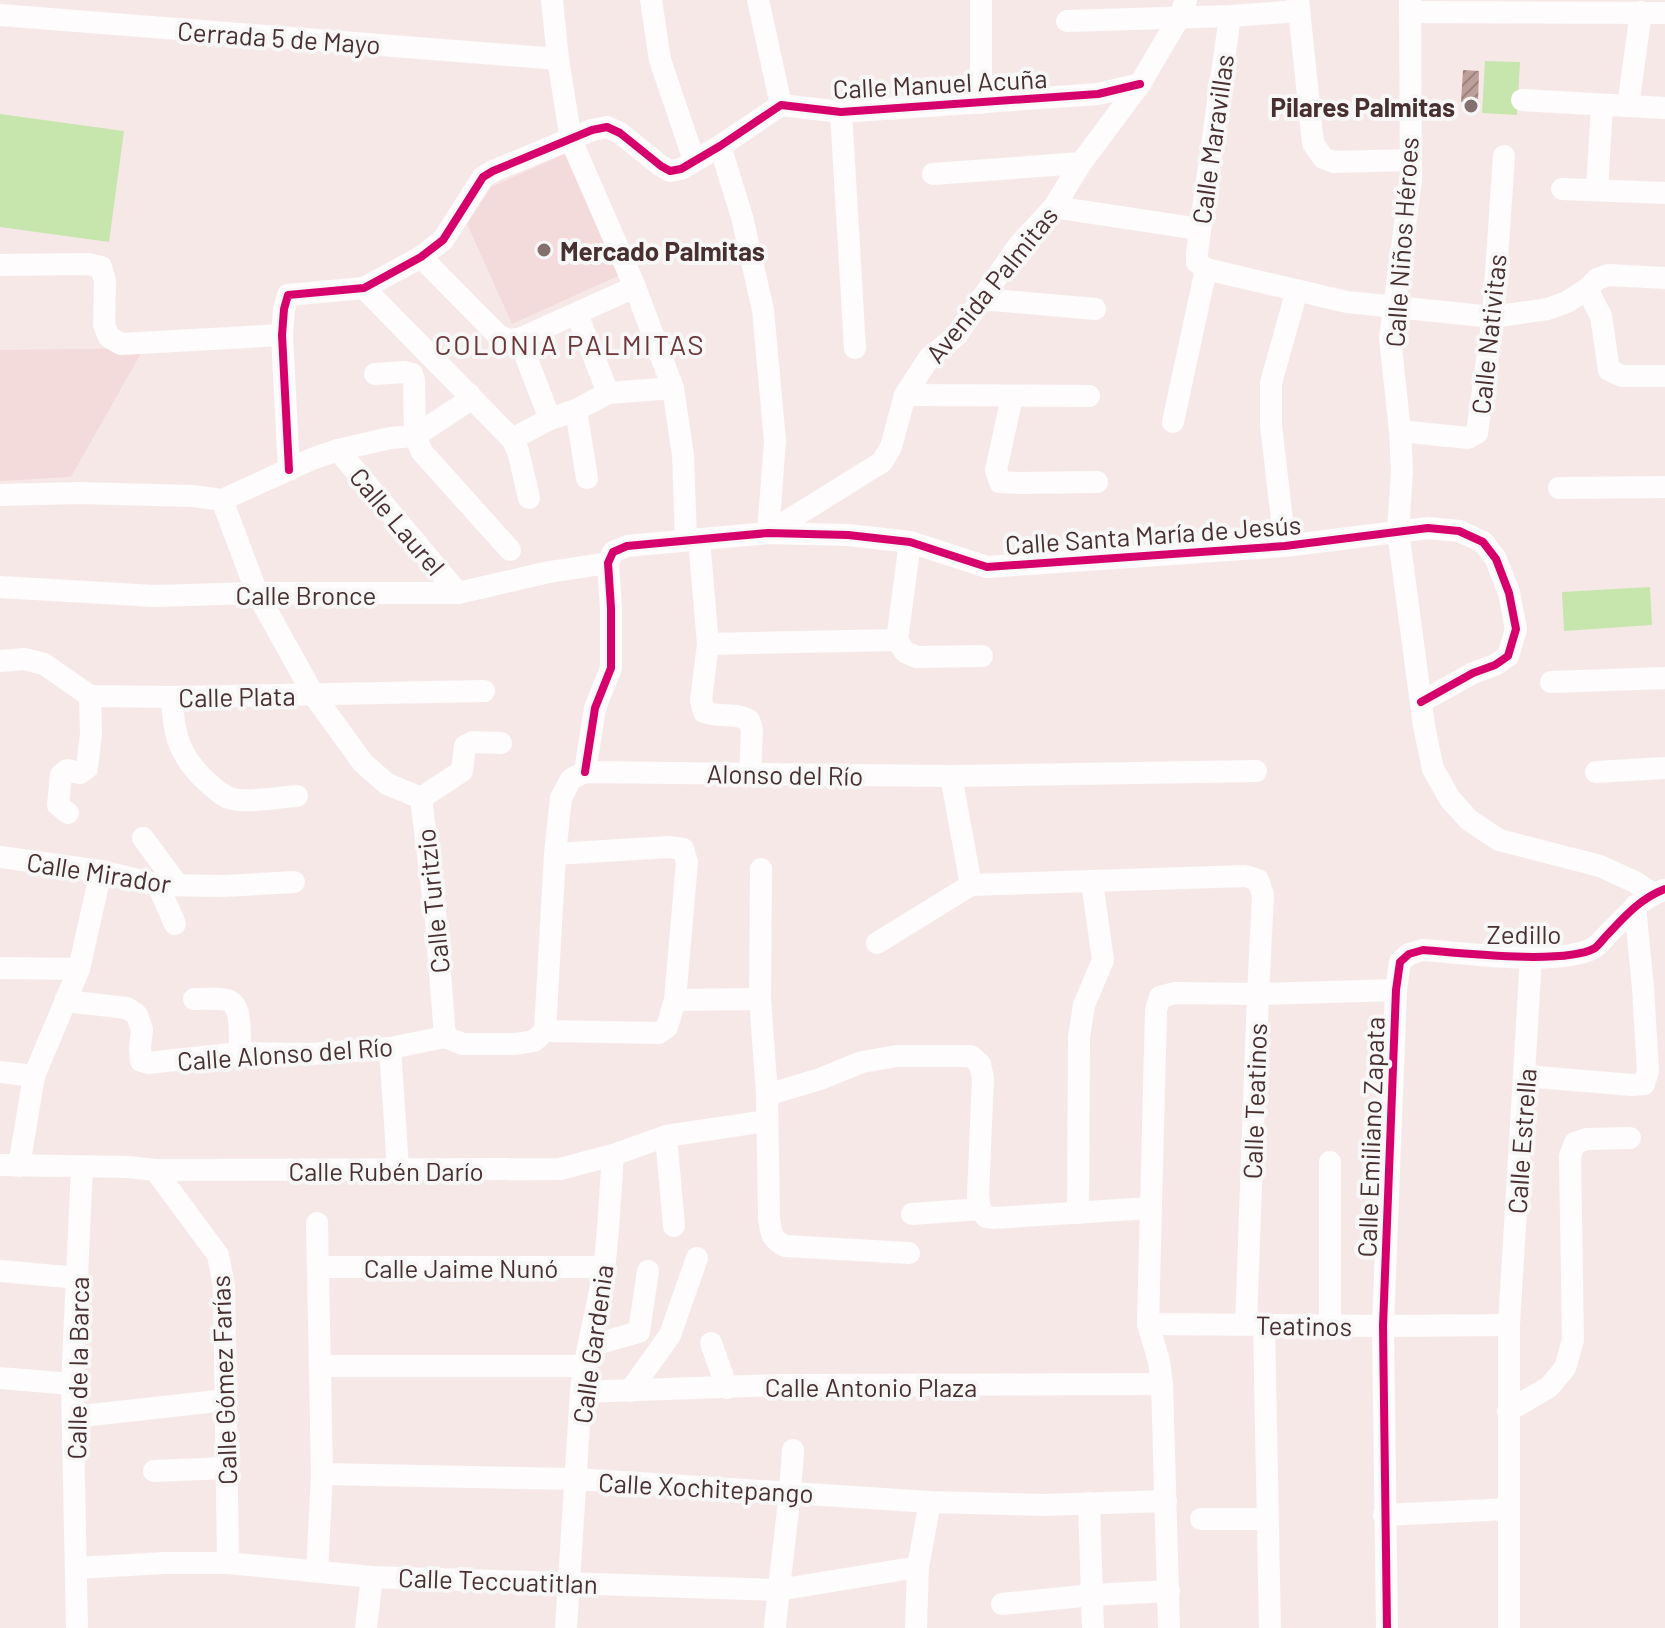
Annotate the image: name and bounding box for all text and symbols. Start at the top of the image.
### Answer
street label: Cerrada 5 de Mayo [176,14,382,60]
street label: Calle Maravillas [1185,52,1239,226]
street label: Calle Manuel Acuña [832,62,1048,104]
place label: Pilares Palmitas [1270,91,1455,122]
marker: Pilares Palmitas [1462,97,1480,115]
street label: Calle Niños Héroes [1378,136,1424,348]
street label: Avenida Palmitas [919,200,1063,368]
place label: Mercado Palmitas [560,235,765,266]
marker: Mercado Palmitas [535,241,553,259]
street label: Calle Nativitas [1464,252,1512,416]
district label: COLONIA PALMITAS [434,327,706,361]
street label: Calle Laurel [344,461,452,581]
street label: Calle Santa María de Jesús [1004,508,1302,560]
street label: Calle Bronce [236,579,376,610]
street label: Calle Plata [178,679,296,713]
street label: Alonso del Río [706,757,864,791]
street label: Calle Turitzio [409,827,455,975]
street label: Calle Mirador [25,845,174,899]
street label: Zedillo [1486,918,1562,949]
street label: Calle Emiliano Zapata [1350,1016,1390,1258]
street label: Calle Teatinos [1236,1022,1272,1180]
street label: Calle Alonso del Río [176,1030,394,1076]
street label: Calle Estrella [1500,1067,1542,1215]
street label: Calle Rubén Darío [288,1155,484,1186]
street label: Calle Jaime Nunó [364,1252,558,1283]
street label: Calle Gardenia [565,1262,619,1426]
street label: Calle Gómez Farías [204,1275,242,1485]
street label: Calle de la Barca [60,1276,94,1460]
street label: Teatinos [1255,1309,1353,1341]
street label: Calle Antonio Plaza [765,1371,977,1402]
street label: Calle Xochitepango [597,1466,815,1508]
street label: Calle Teccuatitlan [398,1561,598,1599]

